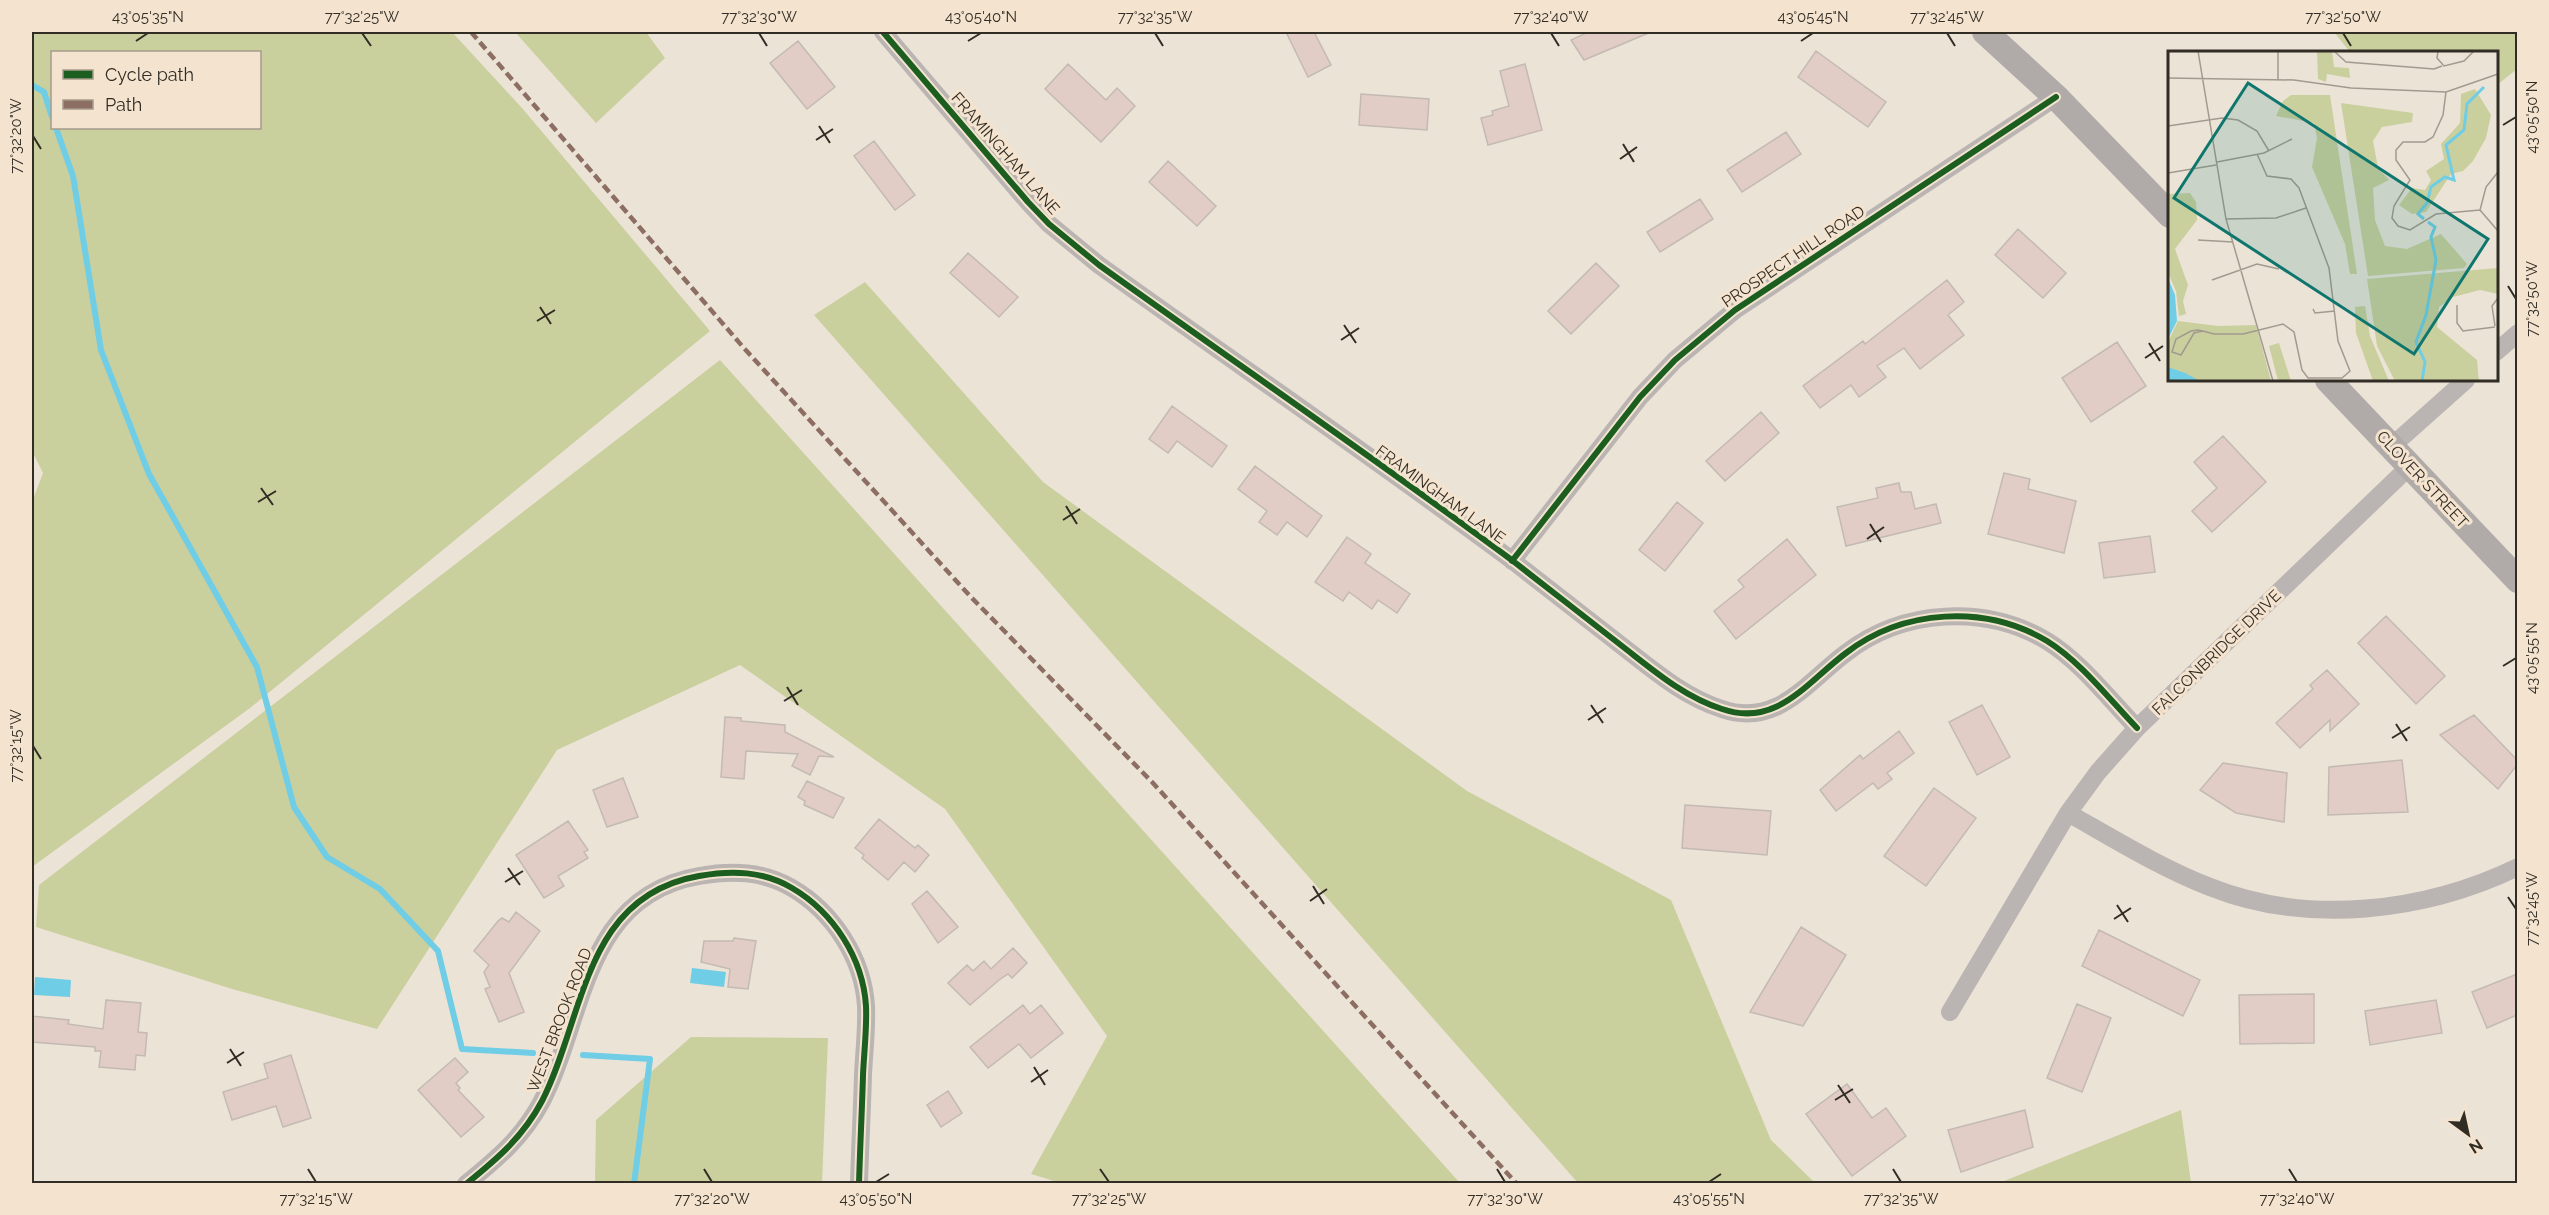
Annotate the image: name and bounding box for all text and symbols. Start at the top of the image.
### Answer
text: 43°05'35"N [112,8,184,26]
text: 77°32'25"W [325,8,400,26]
text: 77°32'30"W [721,8,797,26]
text: 43°05'40"N [945,8,1017,26]
text: 77°32'35"W [1118,8,1193,26]
text: 77°32'40"W [1514,8,1589,26]
text: 43°05'45"N [1777,8,1849,26]
text: 77°32'45"W [1910,8,1984,26]
text: 77°32'50"W [2305,8,2381,26]
legend [51,51,261,129]
inset map [2168,51,2498,381]
text: Cycle path [105,64,194,85]
text: 43°05'50"N [2523,81,2541,153]
street label: FRAMINGHAM LANE [947,88,1064,218]
text: Path [105,94,142,115]
text: 77°32'20"W [7,98,25,174]
street label: PROSPECT HILL ROAD [1718,201,1868,311]
text: 77°32'50"W [2523,261,2541,337]
street label: CLOVER STREET [2373,427,2473,532]
street label: FRAMINGHAM LANE [1372,441,1509,548]
street label: FALCONBRIDGE DRIVE [2148,586,2285,719]
text: 43°05'55"N [2523,622,2541,694]
text: 77°32'15"W [7,709,25,783]
text: 77°32'45"W [2523,872,2541,946]
street label: WEST BROOK ROAD [523,945,596,1095]
north arrow [2438,1104,2498,1164]
text: N [2466,1135,2486,1157]
text: 77°32'15"W [279,1190,353,1208]
text: 77°32'20"W [674,1190,750,1208]
text: 43°05'50"N [840,1190,912,1208]
text: 77°32'25"W [1072,1190,1147,1208]
text: 77°32'30"W [1467,1190,1543,1208]
text: 43°05'55"N [1673,1190,1745,1208]
text: 77°32'35"W [1864,1190,1939,1208]
text: 77°32'40"W [2260,1190,2335,1208]

